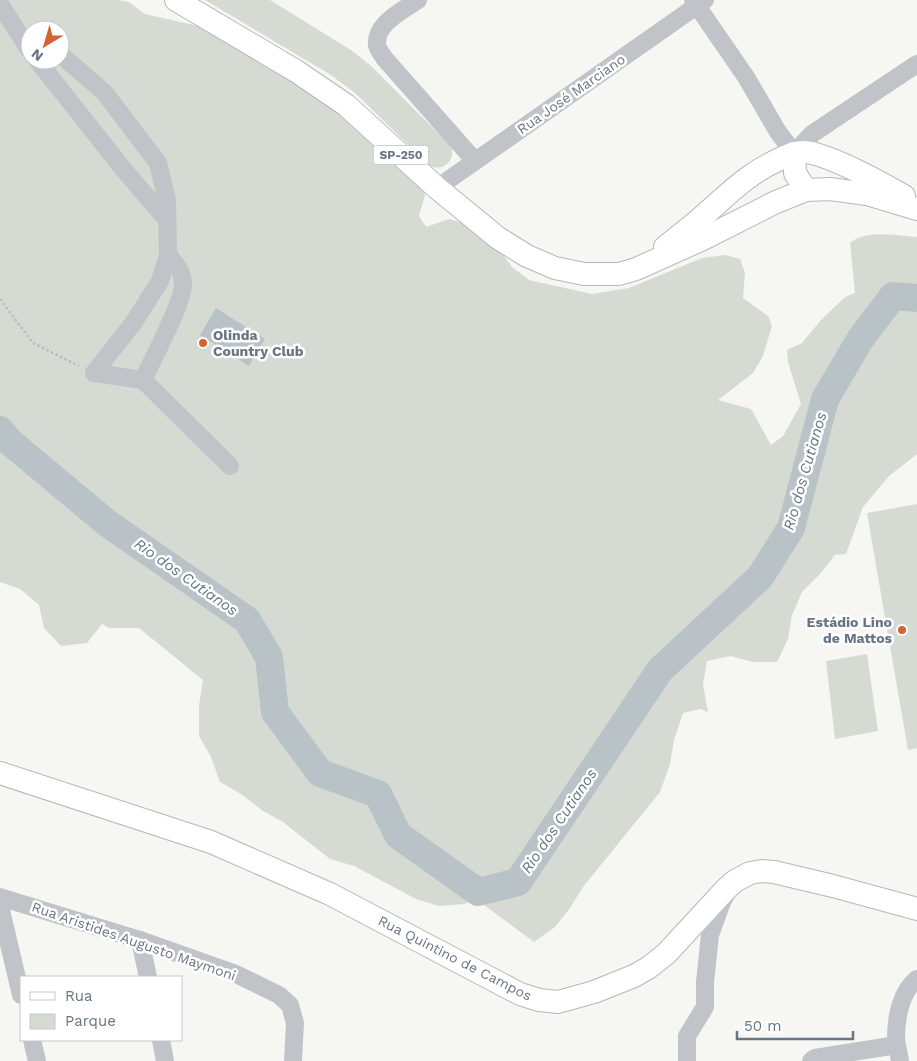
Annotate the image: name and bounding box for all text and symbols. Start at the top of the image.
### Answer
north arrow [20,20,70,70]
text: N [28,46,46,65]
street label: Rua José Marciano [514,51,628,137]
road number: SP-250 [374,146,428,164]
place label: Olinda Country Club [213,327,304,359]
marker: Olinda Country Club [197,337,209,349]
water label: Rio dos Cutianos [780,410,831,532]
water label: Rio dos Cutianos [131,535,241,620]
place label: Estádio Lino de Mattos [807,614,893,646]
marker: Estádio Lino de Mattos [896,624,908,636]
water label: Rio dos Cutianos [517,765,601,877]
street label: Rua Aristides Augusto Maymoni [30,898,238,984]
street label: Rua Quintino de Campos [376,912,534,1004]
legend [20,976,182,1041]
text: Rua [65,987,93,1005]
scale bar [737,1008,853,1040]
text: Parque [65,1012,116,1030]
text: 50 m [744,1017,781,1035]

